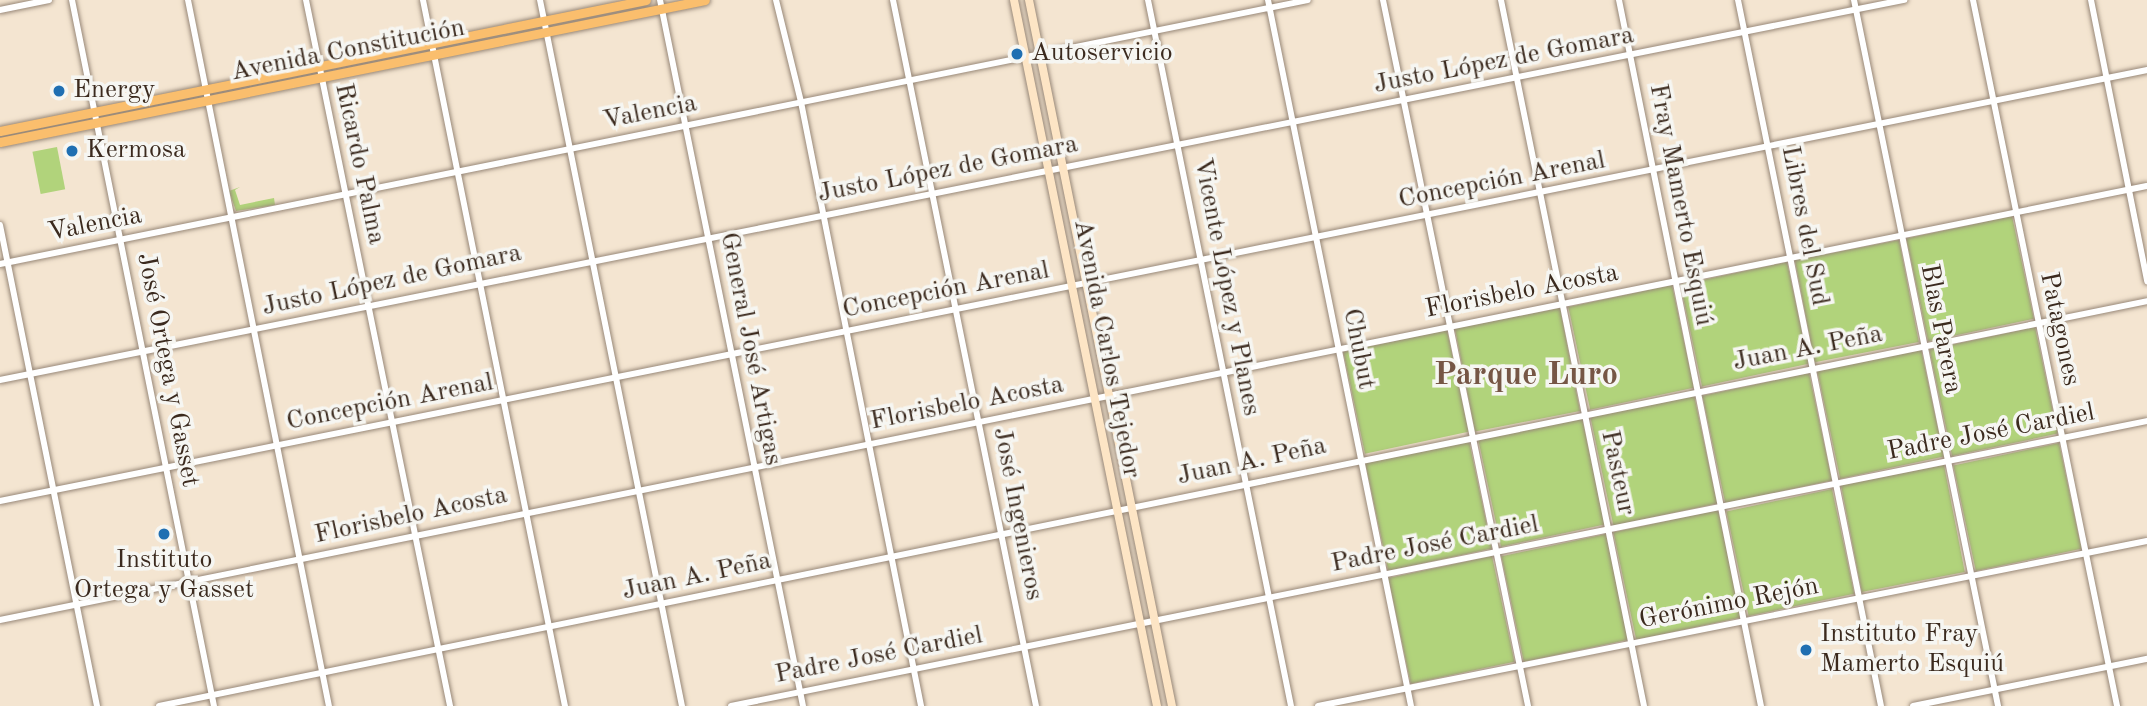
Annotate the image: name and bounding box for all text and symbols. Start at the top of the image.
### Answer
street label: Avenida Constitución [228,13,468,89]
street label: Justo López de Gomara [1371,20,1637,102]
place label: Autoservicio [1031,38,1173,70]
marker: Autoservicio [1009,46,1025,62]
place label: Energy [73,75,155,107]
street label: Ricardo Palma [327,80,391,248]
street label: Fray Mamerto Esquiú [1641,81,1719,329]
marker: Energy [51,83,67,99]
street label: Valencia [600,89,700,137]
street label: Justo López de Gomara [815,129,1081,211]
place label: Kermosa [86,135,186,167]
marker: Kermosa [64,143,80,159]
street label: Libres del Sud [1773,143,1835,309]
street label: Concepción Arenal [1396,146,1608,216]
street label: Vicente López y Planes [1186,155,1266,419]
street label: Valencia [45,201,145,249]
street label: Avenida Carlos Tejedor [1066,217,1146,481]
street label: General José Artigas [712,230,788,468]
street label: Justo López de Gomara [259,238,525,324]
street label: José Ortega y Gasset [129,250,205,490]
street label: Concepción Arenal [840,256,1052,326]
street label: Florisbelo Acosta [1423,258,1621,326]
street label: Blas Parera [1912,261,1968,397]
street label: Patagones [2032,269,2086,389]
street label: Chubut [1335,306,1381,392]
street label: Juan A. Peña [1731,319,1885,379]
district label: Parque Luro [1434,356,1618,396]
street label: Concepción Arenal [284,368,496,438]
street label: Florisbelo Acosta [868,370,1066,438]
street label: Padre José Cardiel [1885,398,2097,468]
street label: José Ingenieros [985,425,1049,603]
street label: Pasteur [1593,428,1641,518]
street label: Juan A. Peña [1175,431,1329,493]
street label: Florisbelo Acosta [312,480,510,552]
street label: Padre José Cardiel [1329,510,1541,580]
marker: Instituto Ortega y Gasset [156,526,172,542]
place label: Instituto Ortega y Gasset [74,545,254,606]
street label: Juan A. Peña [620,546,774,608]
street label: Gerónimo Rejón [1637,571,1821,637]
place label: Instituto Fray Mamerto Esquiú [1820,619,2004,680]
street label: Padre José Cardiel [773,621,985,691]
marker: Instituto Fray Mamerto Esquiú [1798,642,1814,658]

